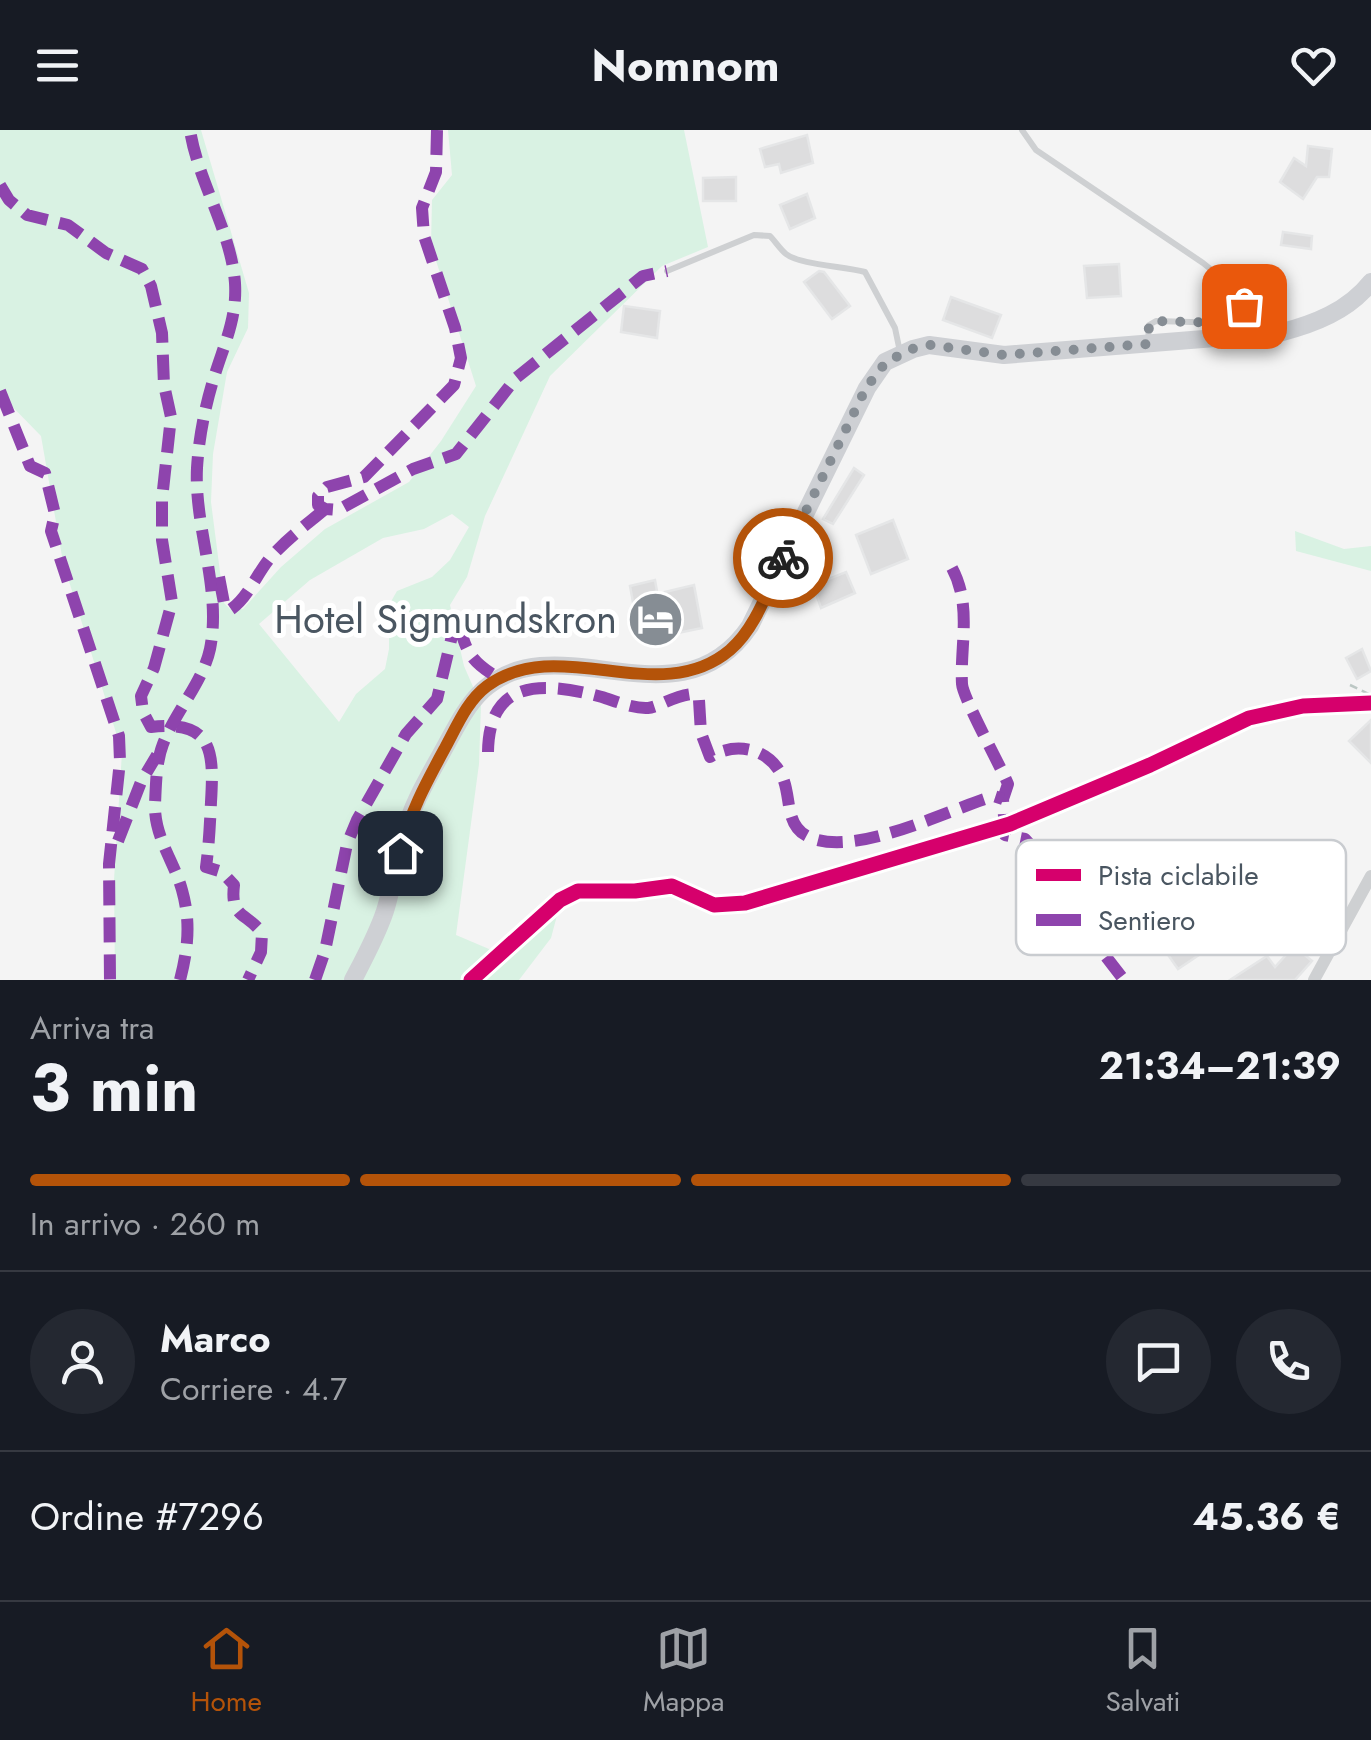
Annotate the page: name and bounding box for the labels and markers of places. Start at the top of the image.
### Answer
pin [1202,264,1287,349]
hotel icon: Hotel Sigmundskron [626,589,686,649]
place label: Hotel Sigmundskron [274,590,617,648]
pin [358,811,443,896]

